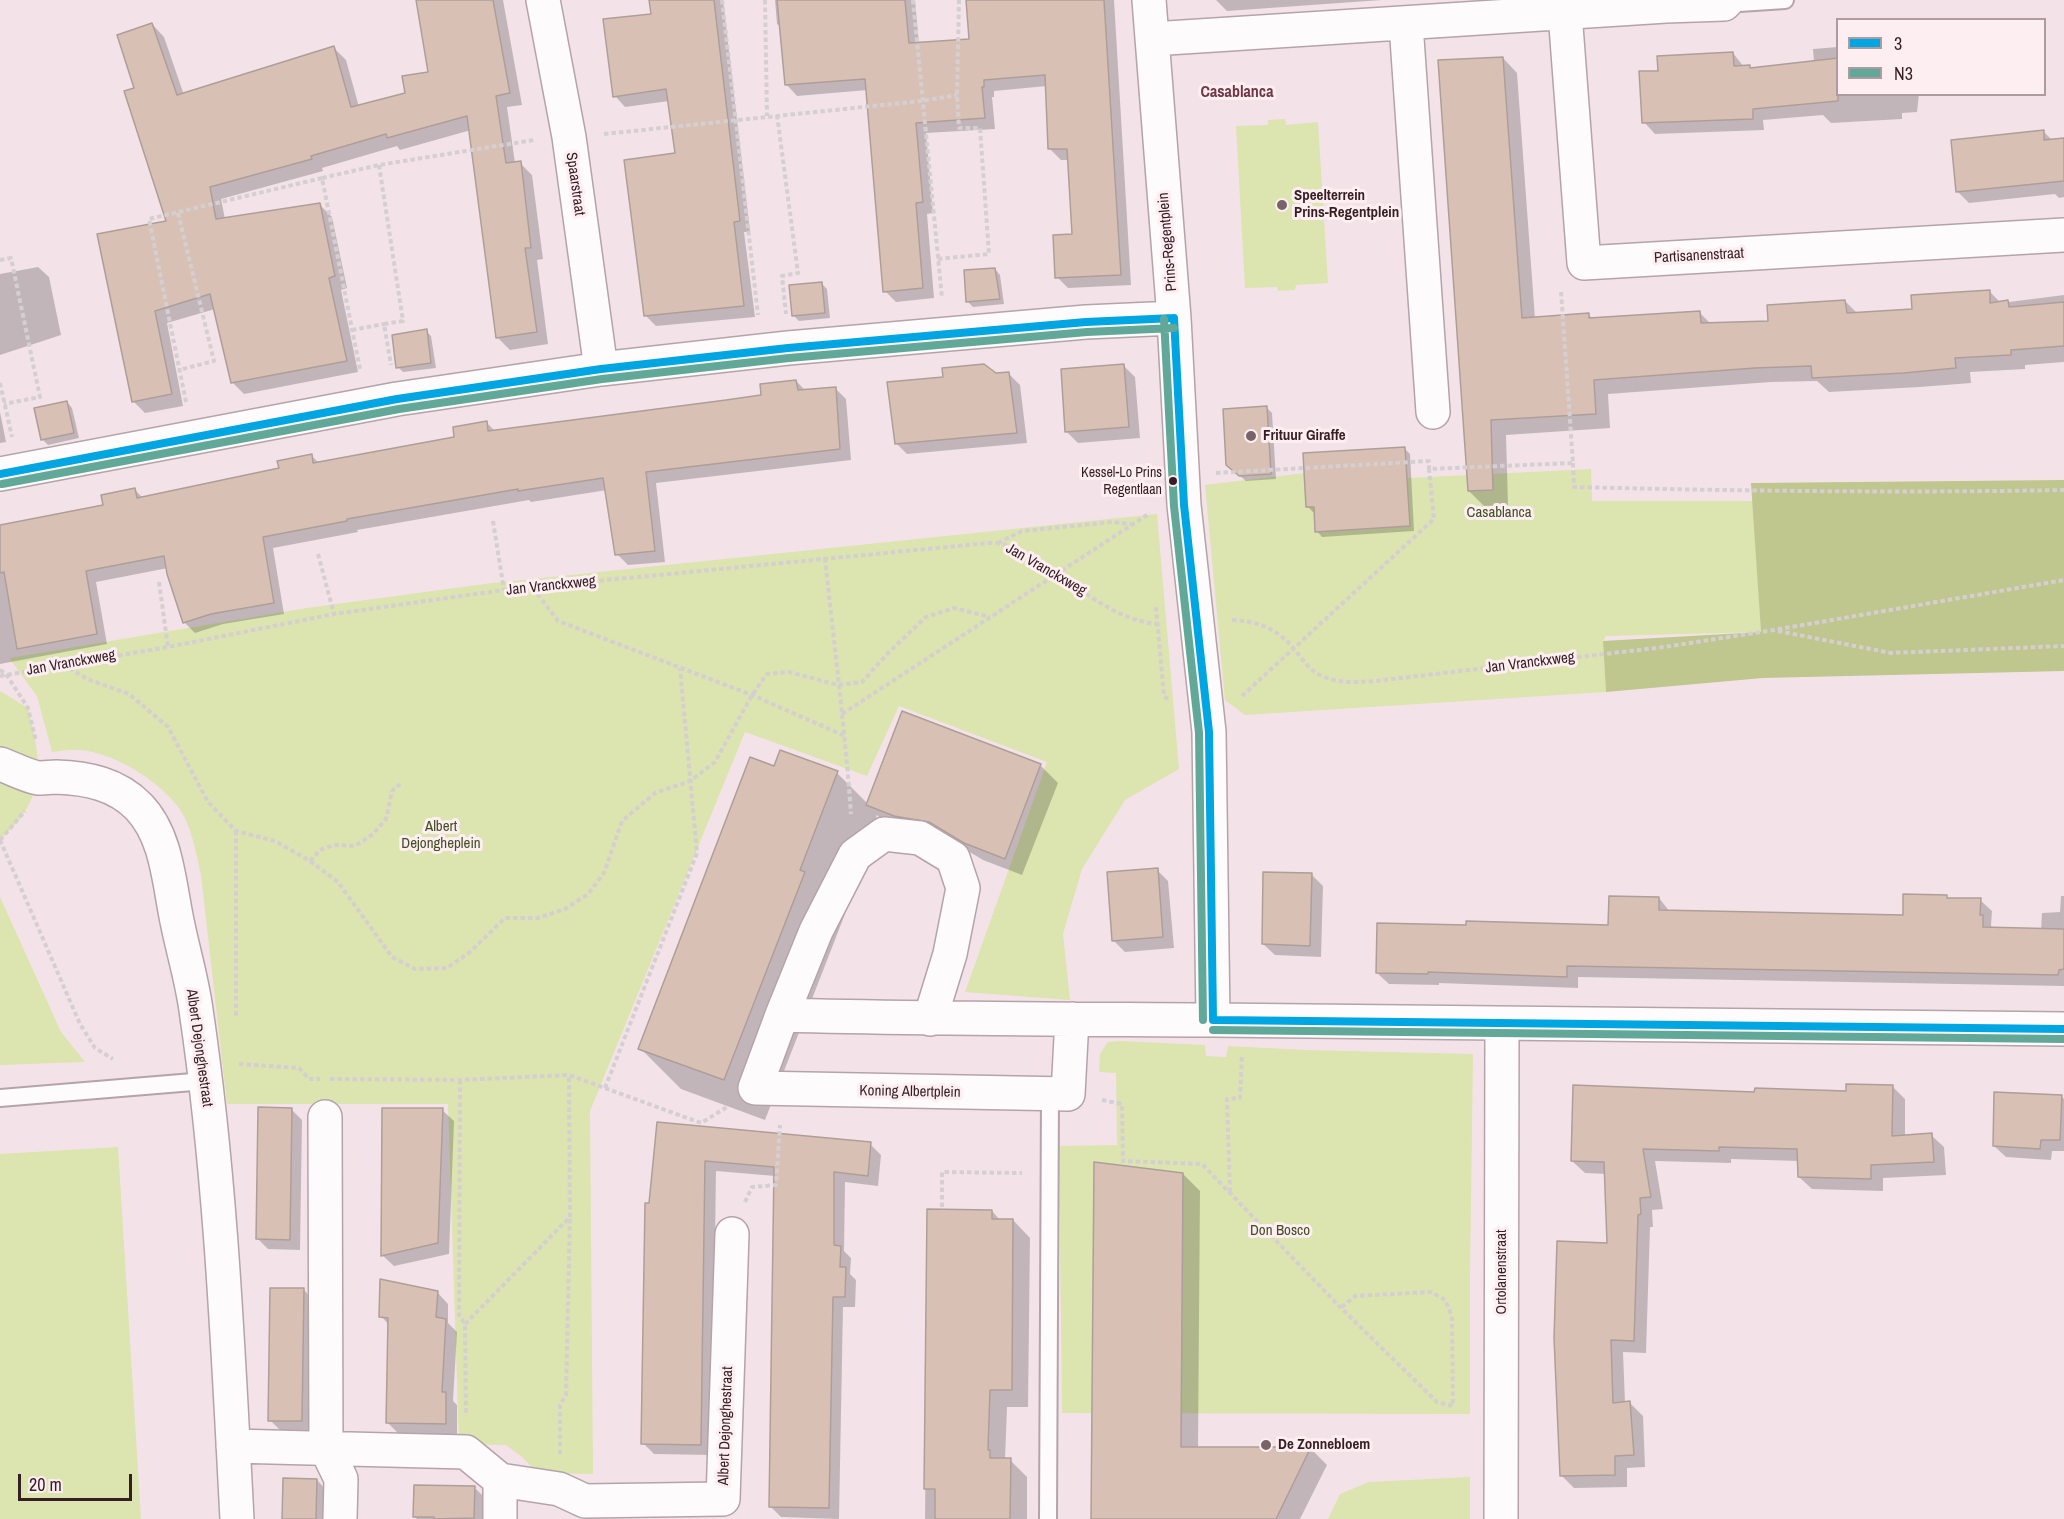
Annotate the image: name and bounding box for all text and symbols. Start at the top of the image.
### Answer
legend [1836,18,2046,96]
text: 3 [1894,31,1902,56]
text: N3 [1894,61,1913,86]
district label: Casablanca [1201,83,1273,103]
street label: Spaarstraat [562,151,588,217]
place label: Speelterrein Prins-Regentplein [1294,187,1399,222]
street label: Prins-Regentplein [1155,192,1181,292]
marker: Speelterrein Prins-Regentplein [1275,198,1289,212]
street label: Partisanenstraat [1653,245,1745,267]
place label: Frituur Giraffe [1263,427,1346,445]
marker: Frituur Giraffe [1244,429,1258,443]
place label: Kessel-Lo Prins Regentlaan [1081,465,1162,497]
marker: Kessel-Lo Prins Regentlaan [1167,475,1179,487]
park label: Casablanca [1467,504,1531,522]
street label: Jan Vranckxweg [1003,540,1089,600]
street label: Jan Vranckxweg [505,572,597,600]
street label: Jan Vranckxweg [25,646,117,680]
street label: Jan Vranckxweg [1484,649,1576,677]
park label: Albert Dejongheplein [401,818,481,853]
street label: Albert Dejonghestraat [182,988,216,1108]
street label: Koning Albertplein [859,1082,961,1102]
park label: Don Bosco [1250,1222,1310,1240]
street label: Ortolanenstraat [1493,1230,1511,1314]
street label: Albert Dejonghestraat [715,1366,737,1486]
place label: De Zonnebloem [1278,1436,1370,1454]
marker: De Zonnebloem [1259,1438,1273,1452]
scale bar [21,1462,135,1500]
text: 20 m [29,1472,62,1497]

